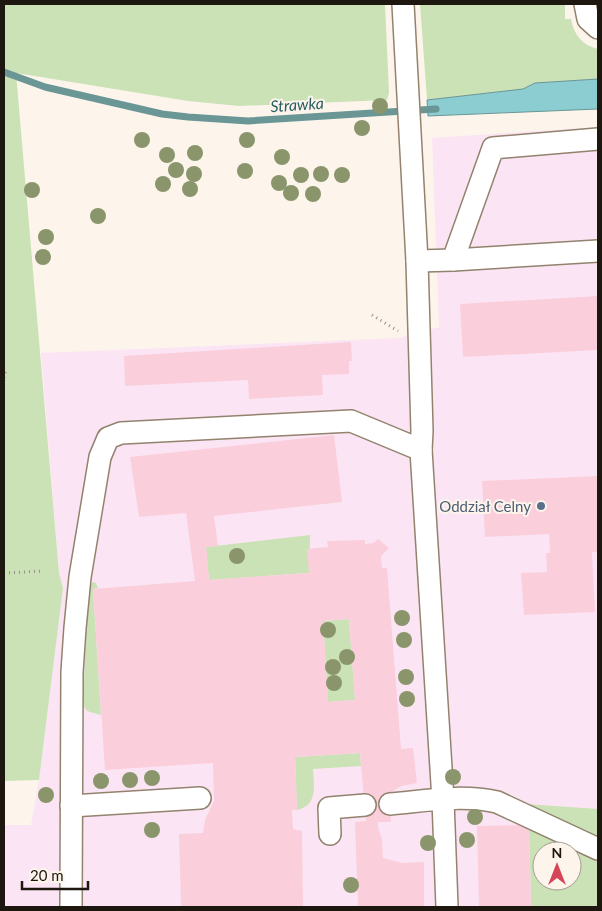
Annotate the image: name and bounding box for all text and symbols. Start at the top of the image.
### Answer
water label: Strawka [270,93,324,115]
place label: Oddział Celny [439,497,531,515]
marker: Oddział Celny [535,500,547,512]
north arrow [532,841,582,891]
text: N [552,844,562,861]
scale bar [22,858,89,890]
text: 20 m [30,866,64,884]

